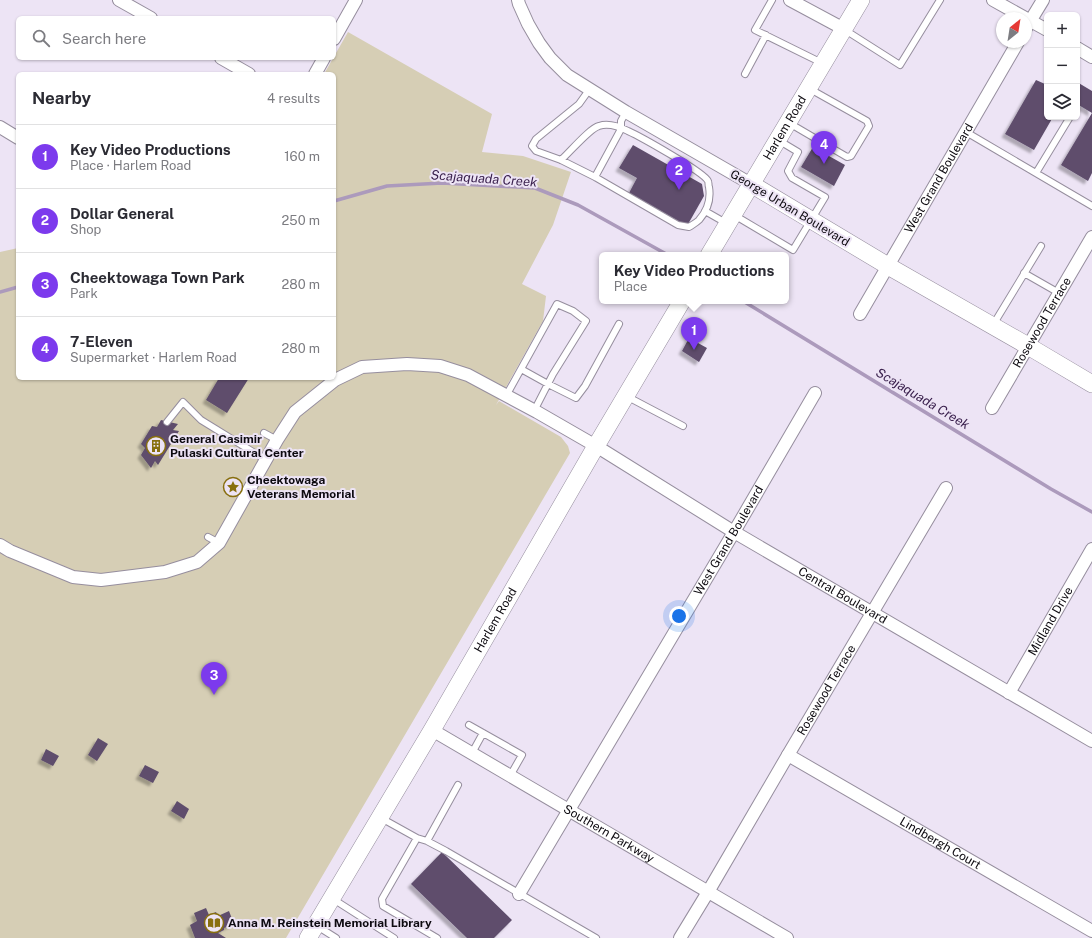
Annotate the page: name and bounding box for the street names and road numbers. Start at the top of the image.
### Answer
street label: Harlem Road [760,93,809,163]
street label: West Grand Boulevard [902,121,976,236]
street label: George Urban Boulevard [728,167,852,249]
street label: Rosewood Terrace [1010,275,1074,370]
street label: West Grand Boulevard [691,483,766,598]
street label: Central Boulevard [796,564,889,627]
street label: Midland Drive [1025,584,1076,658]
street label: Harlem Road [471,585,520,655]
street label: Rosewood Terrace [794,642,859,738]
street label: Southern Parkway [561,802,657,866]
street label: Lindbergh Court [897,814,984,872]

